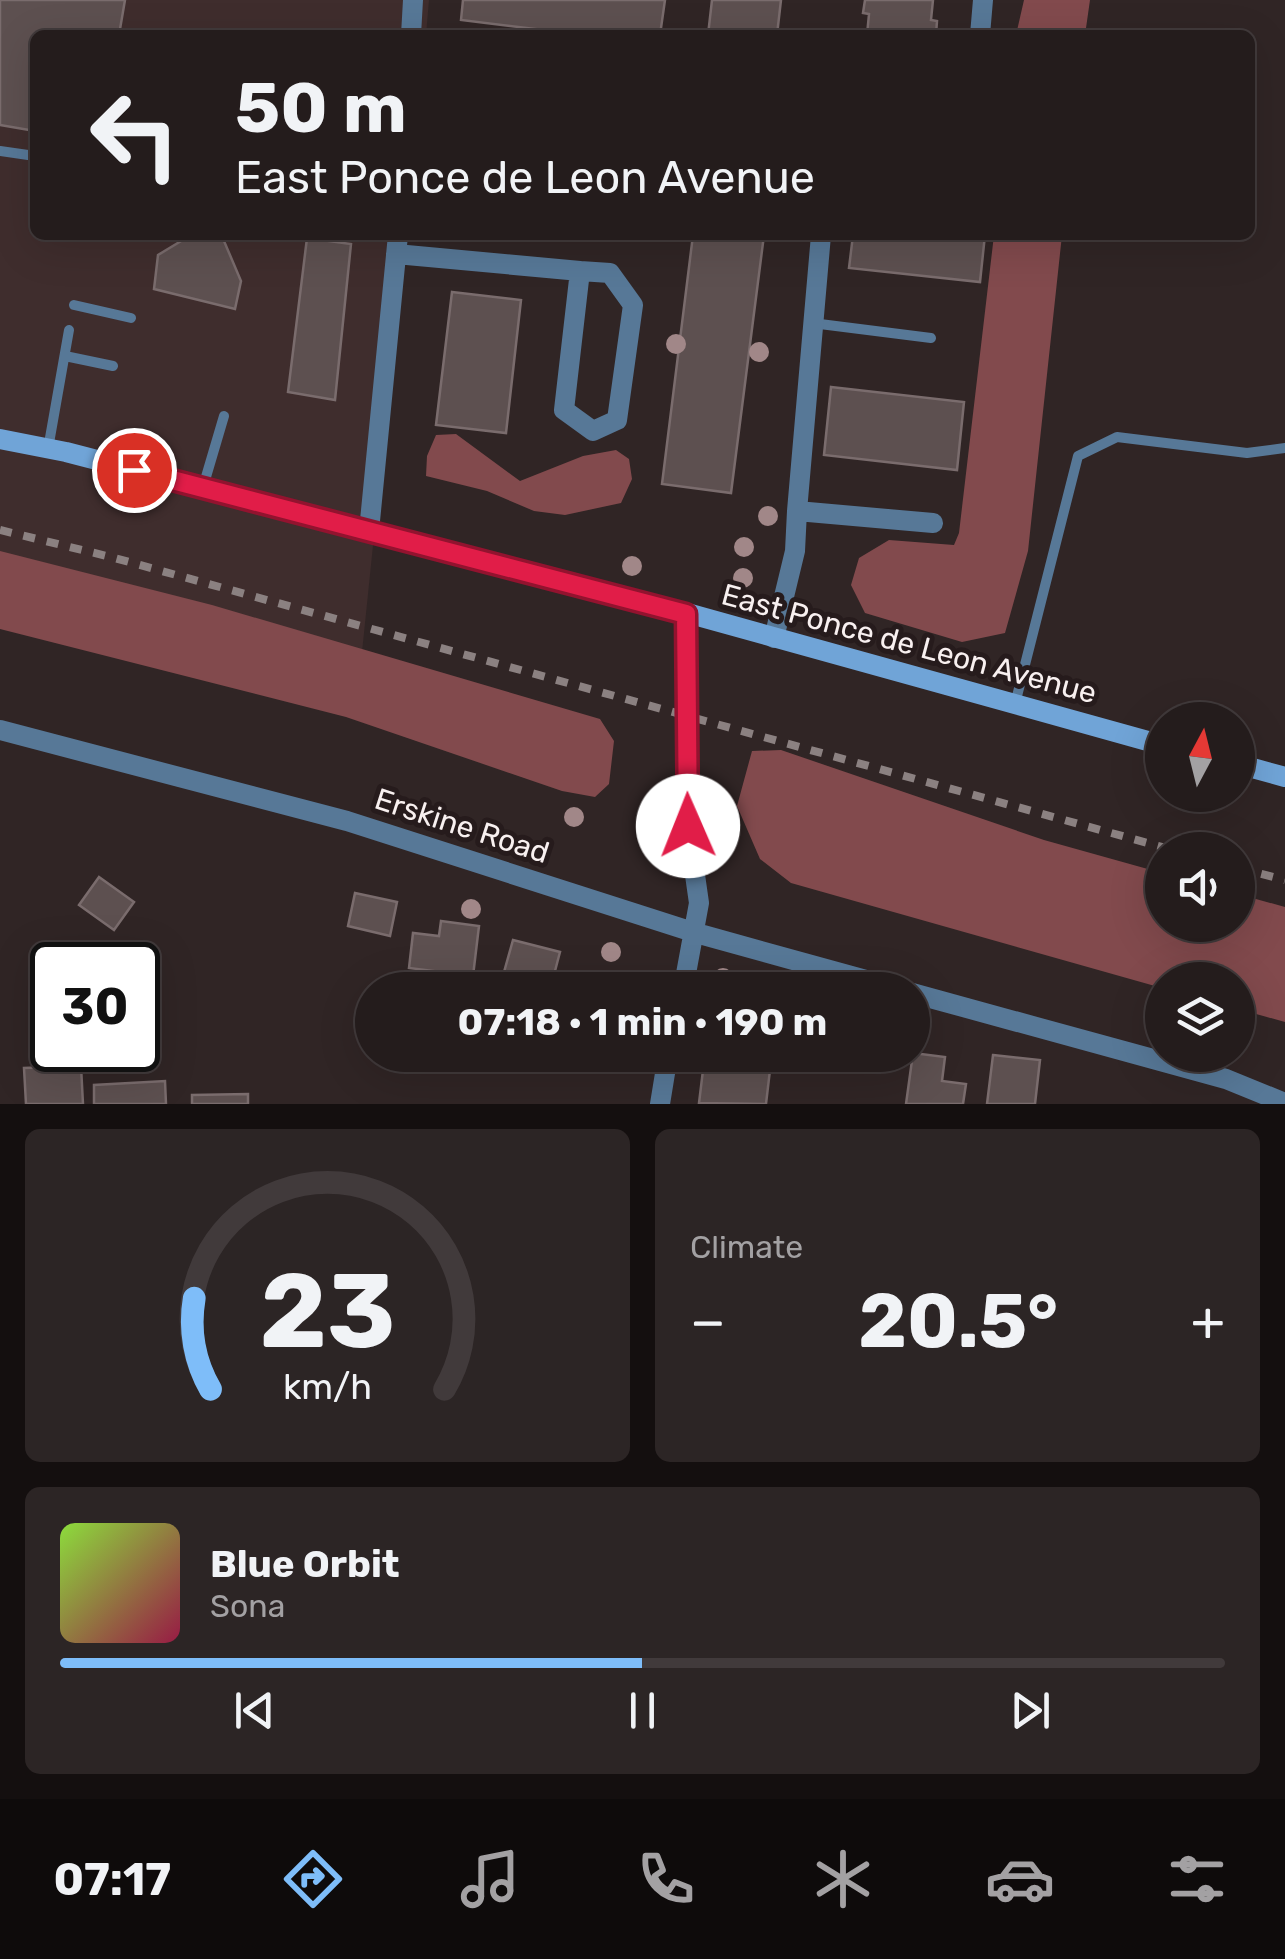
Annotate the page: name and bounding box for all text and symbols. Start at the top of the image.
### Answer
text: 50 m [235,67,407,150]
icon: left [70,70,200,200]
text: East Ponce de Leon Avenue [235,151,815,204]
pin [92,428,177,513]
icon: arrive [107,443,162,498]
street label: East Ponce de Leon Avenue [718,577,1100,711]
north arrow [1145,702,1255,812]
map controls [1145,702,1255,1072]
position arrow [636,774,740,878]
street label: Erskine Road [370,781,554,871]
button: sound [1145,832,1255,942]
speed limit sign: 30 [30,942,160,1072]
button: layers [1145,962,1255,1072]
text: 07:18 · 1 min · 190 m [458,999,827,1045]
text: Climate [690,1228,803,1266]
text: 23 [259,1250,396,1373]
text: 20.5° [858,1277,1058,1366]
text: − [690,1289,726,1354]
text: + [1191,1289,1225,1354]
text: km/h [283,1366,372,1408]
text: Blue Orbit [210,1541,400,1587]
text: Sona [210,1587,285,1625]
icon: previous [227,1683,282,1738]
icon: pause [615,1683,670,1738]
icon: next [1003,1683,1058,1738]
icon: directions [278,1844,348,1914]
icon: music [455,1844,525,1914]
icon: phone [631,1844,701,1914]
icon: climate [808,1844,878,1914]
icon: car [985,1844,1055,1914]
icon: filters [1162,1844,1232,1914]
text: 07:17 [53,1853,171,1906]

